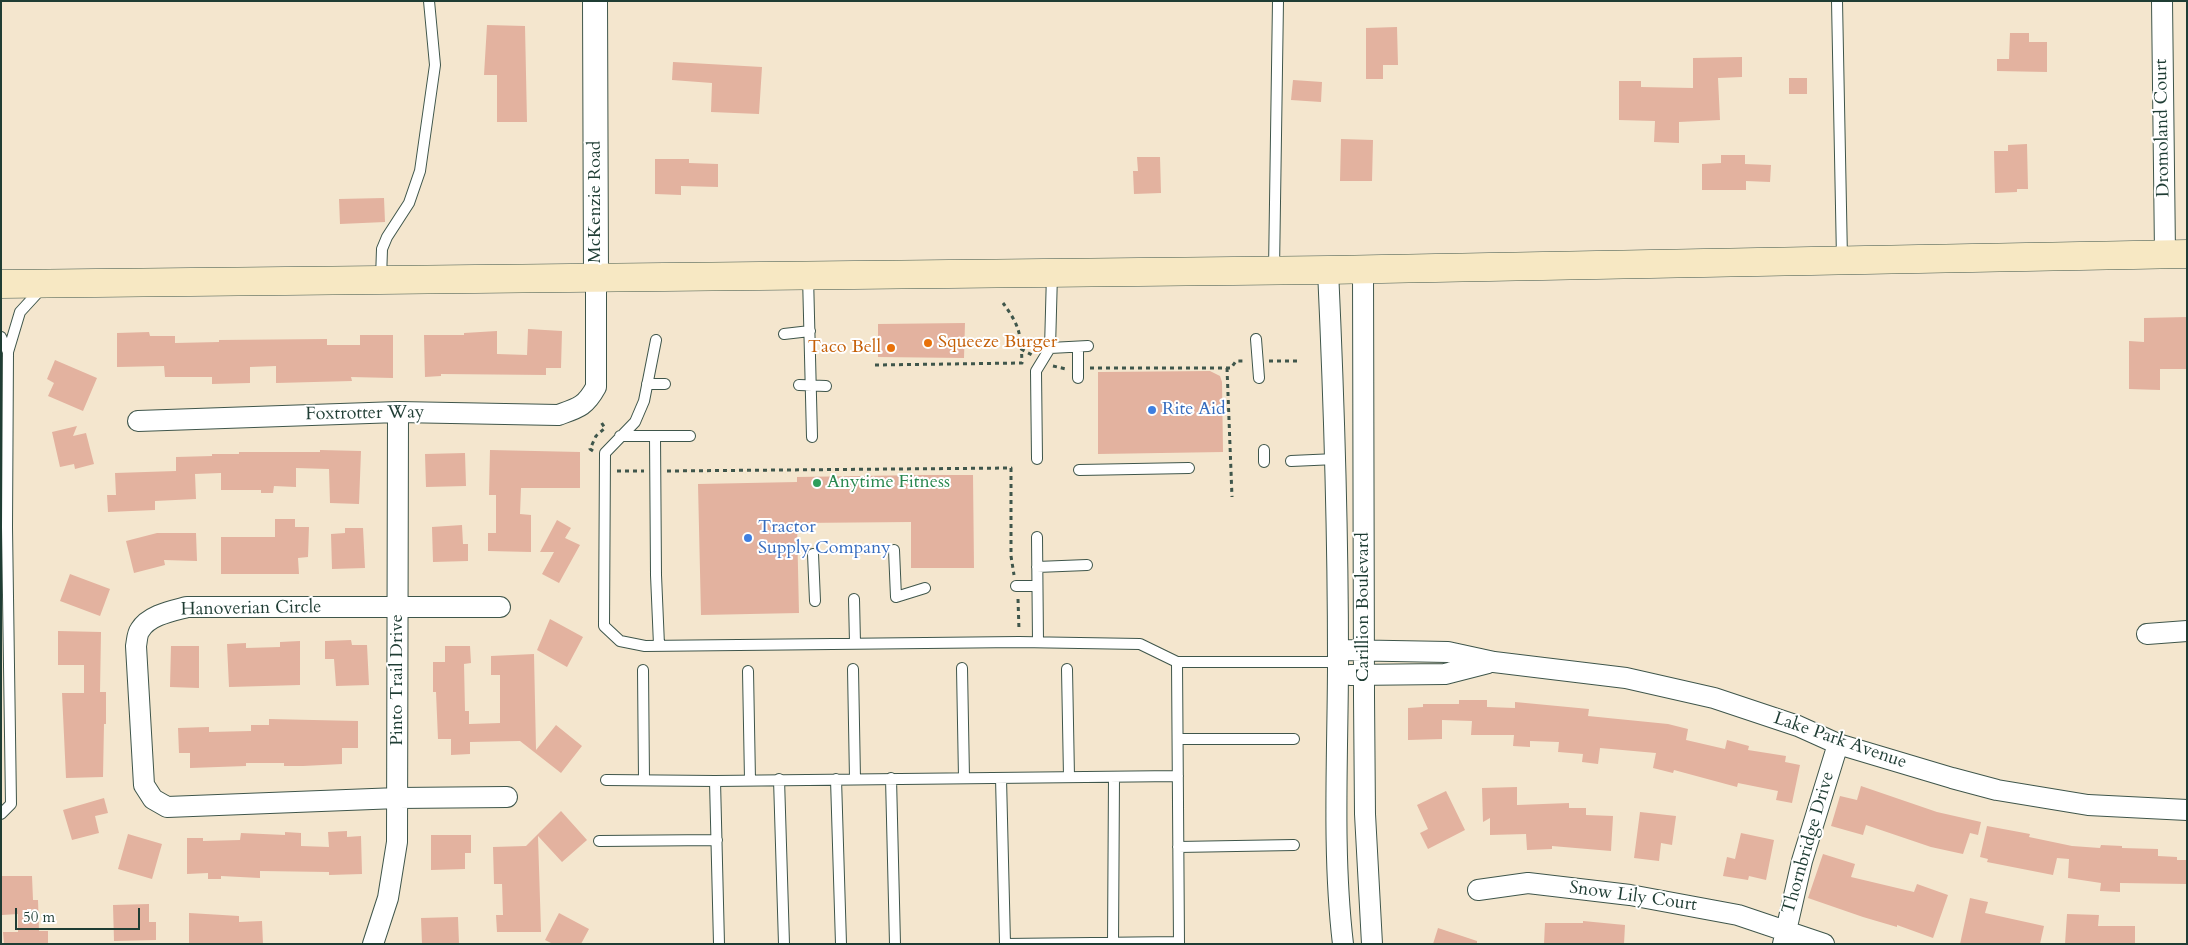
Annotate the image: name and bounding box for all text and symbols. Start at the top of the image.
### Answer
street label: Dromoland Court [2151,59,2175,197]
street label: McKenzie Road [585,141,607,263]
place label: Squeeze Burger [938,332,1057,354]
place label: Taco Bell [808,337,881,359]
marker: Squeeze Burger [922,337,934,349]
marker: Taco Bell [885,342,897,354]
place label: Rite Aid [1162,399,1226,421]
street label: Foxtrotter Way [305,402,425,426]
marker: Rite Aid [1146,404,1158,416]
place label: Anytime Fitness [827,472,950,494]
marker: Anytime Fitness [811,477,823,489]
place label: Tractor Supply Company [758,517,891,560]
marker: Tractor Supply Company [742,532,754,544]
street label: Carillion Boulevard [1353,532,1375,682]
street label: Hanoverian Circle [180,597,322,621]
street label: Pinto Trail Drive [387,614,409,746]
street label: Lake Park Avenue [1771,708,1909,774]
street label: Thornbridge Drive [1778,769,1840,917]
street label: Snow Lily Court [1568,877,1698,917]
scale bar [18,898,142,930]
text: 50 m [23,907,55,927]

